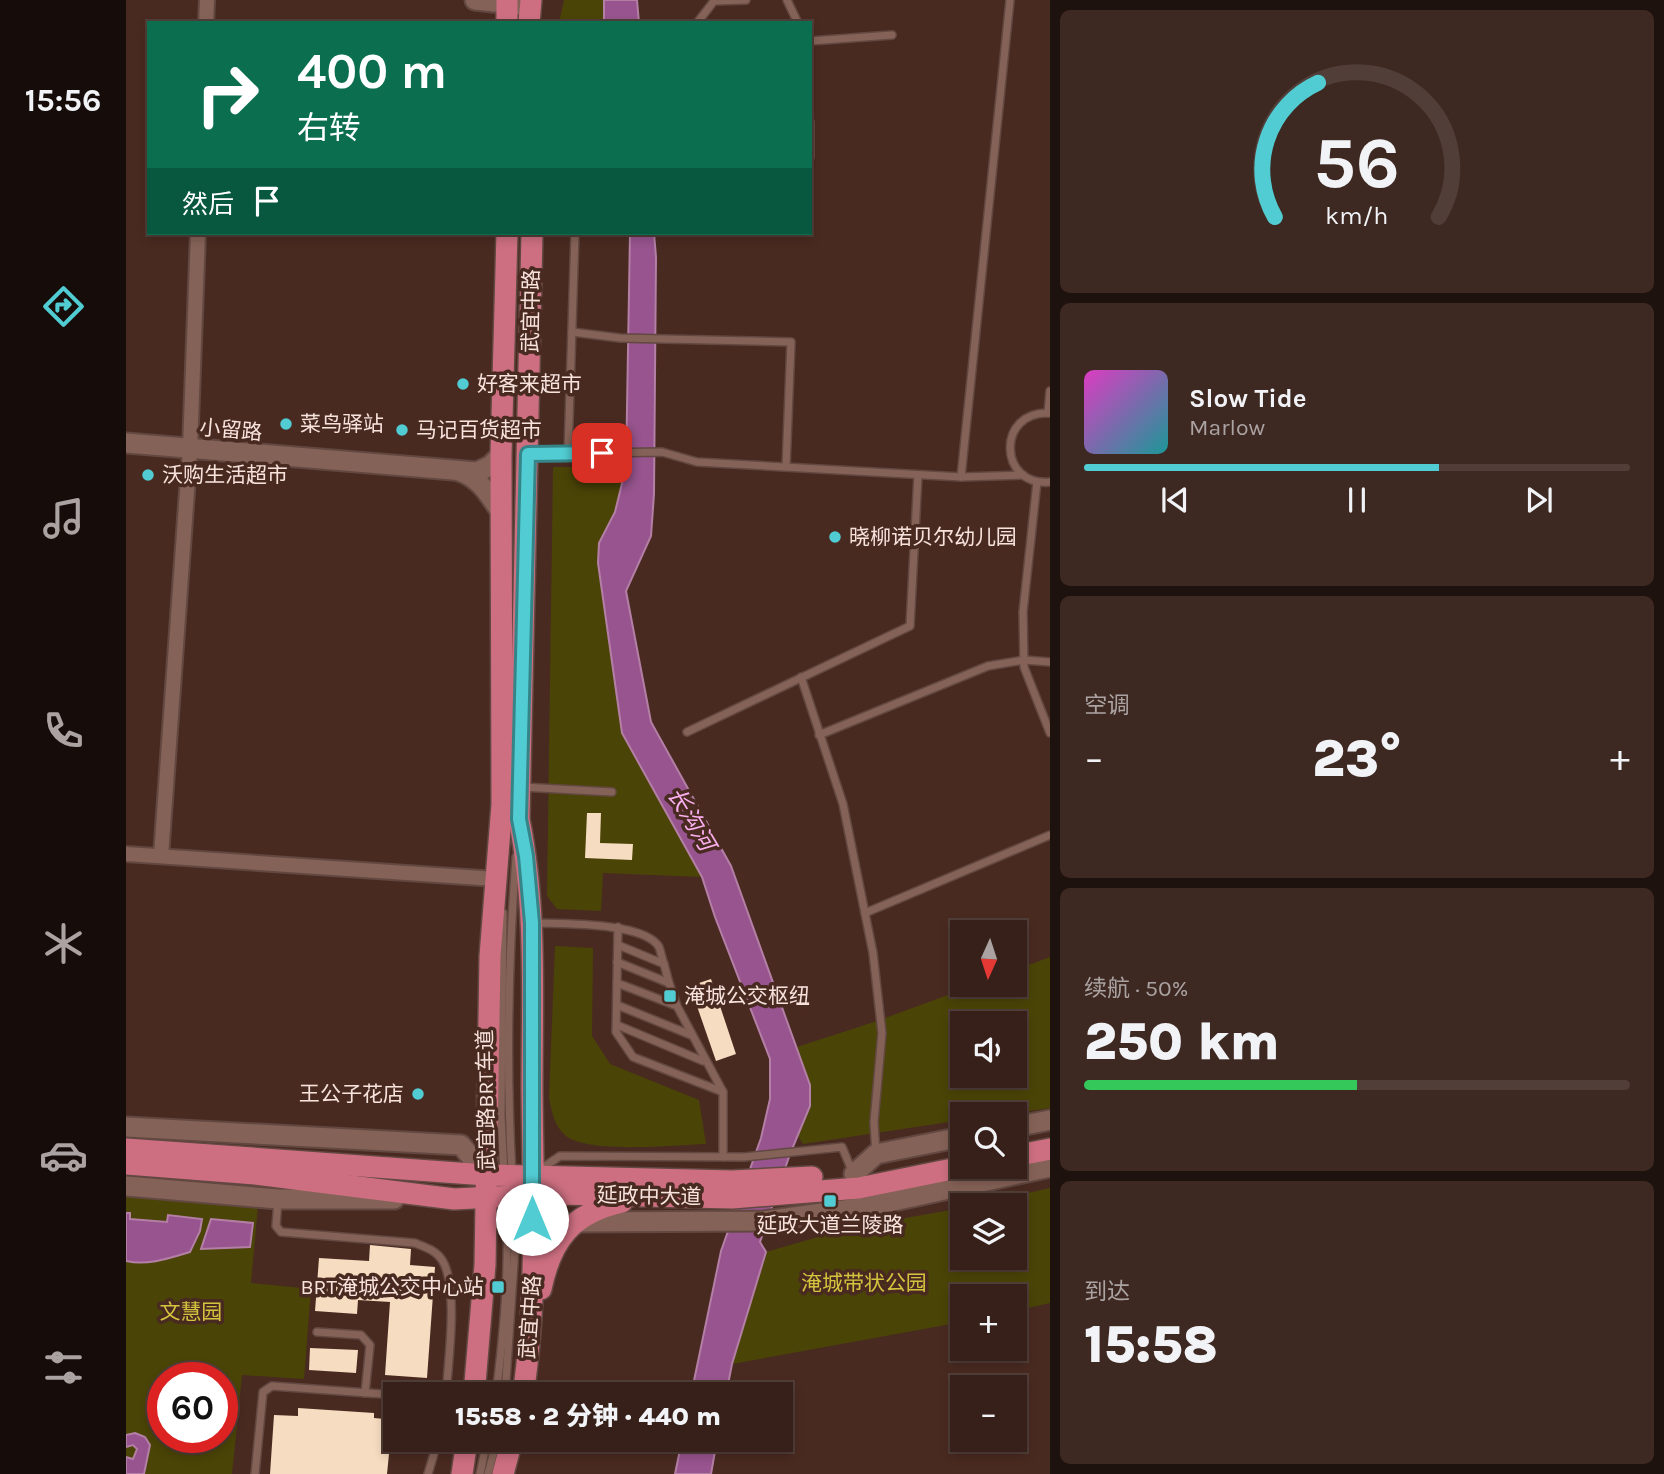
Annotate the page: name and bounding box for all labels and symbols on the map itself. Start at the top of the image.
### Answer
street label: 武宜中路 [518,269,544,353]
place label: 好客来超市 [477,372,582,396]
marker: 好客来超市 [455,376,471,392]
place label: 菜鸟驿站 [300,412,384,436]
street label: 小留路 [199,415,263,445]
marker: 菜鸟驿站 [278,416,294,432]
place label: 马记百货超市 [416,418,542,442]
marker: 马记百货超市 [394,422,410,438]
pin [572,423,632,483]
place label: 沃购生活超市 [162,463,288,487]
marker: 沃购生活超市 [140,467,156,483]
place label: 晓柳诺贝尔幼儿园 [849,525,1017,549]
marker: 晓柳诺贝尔幼儿园 [827,529,843,545]
water label: 长沟河 [662,782,722,859]
north arrow [950,920,1027,998]
place label: 淹城公交枢纽 [684,984,810,1008]
marker: 淹城公交枢纽 [662,988,678,1004]
street label: 武宜路BRT车道 [473,1029,499,1171]
place label: 王公子花店 [299,1082,404,1106]
marker: 王公子花店 [410,1086,426,1102]
position arrow [495,1182,569,1256]
street label: 延政中大道 [596,1183,702,1209]
marker: 延政大道兰陵路 [822,1193,838,1209]
place label: 延政大道兰陵路 [757,1213,904,1237]
park label: 淹城带状公园 [801,1271,927,1295]
street label: 武宜中路 [515,1274,545,1360]
place label: BRT淹城公交中心站 [301,1275,484,1299]
marker: BRT淹城公交中心站 [490,1279,506,1295]
park label: 文慧园 [160,1300,223,1324]
speed limit sign: 60 [147,1362,238,1453]

